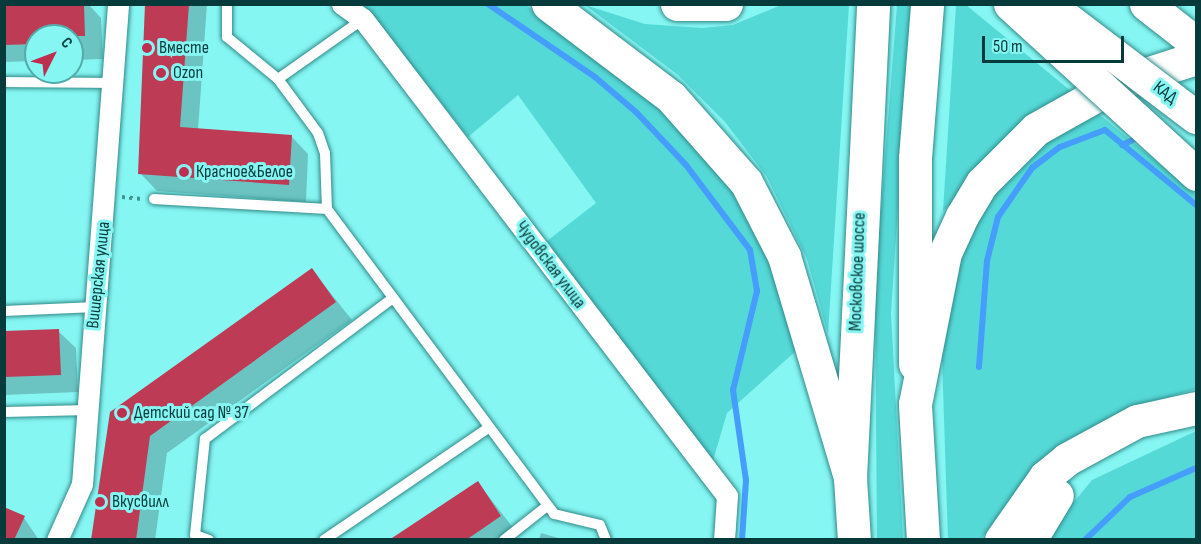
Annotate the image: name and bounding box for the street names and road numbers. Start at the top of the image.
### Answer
street label: КАД [1149,77,1181,109]
street label: Московское шоссе [845,212,871,332]
street label: Чудовская улица [510,217,590,313]
street label: Вишерская улица [83,220,115,330]

